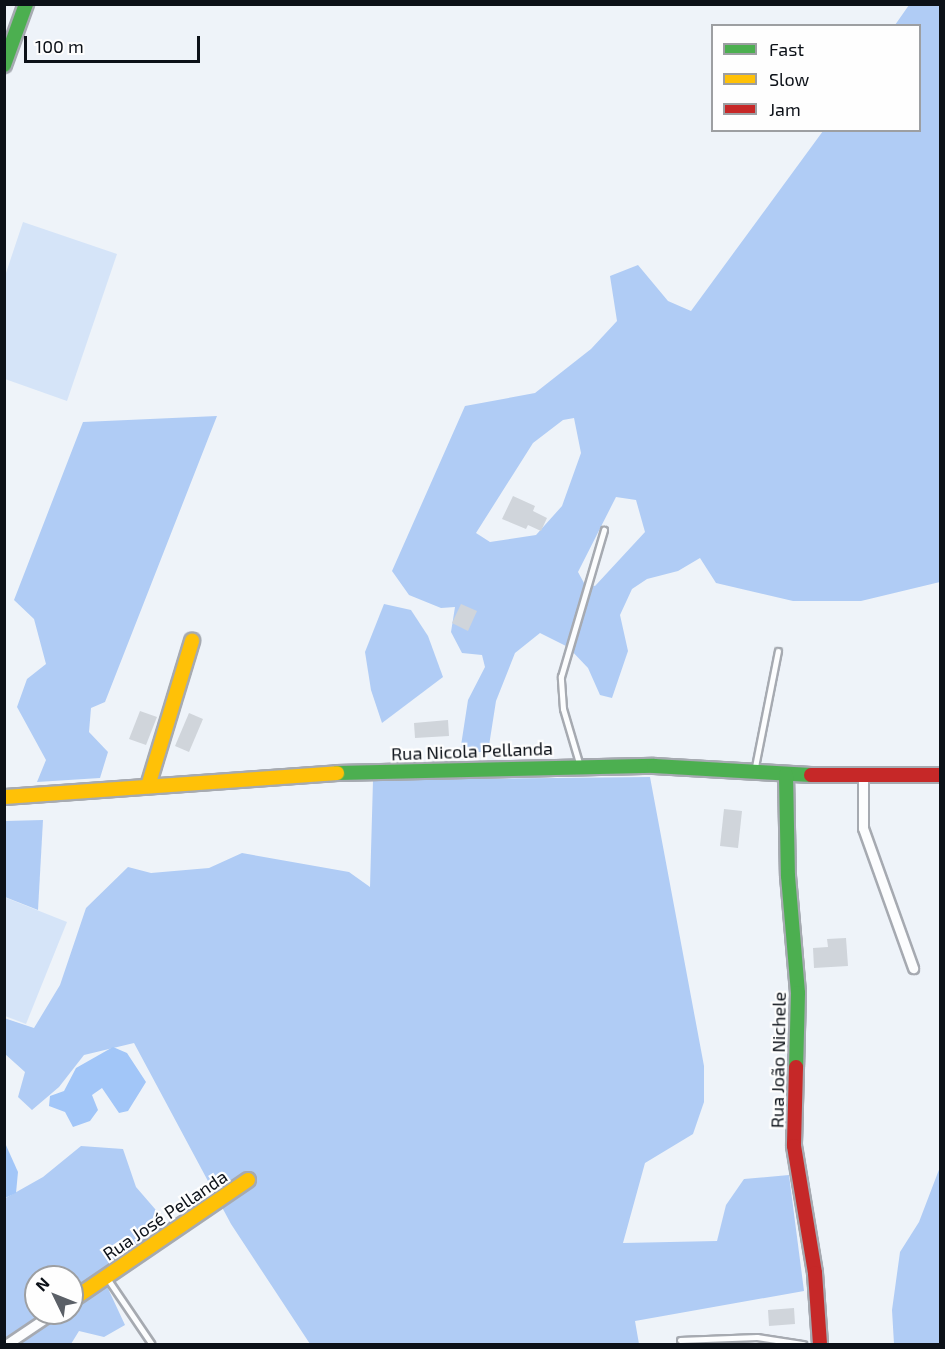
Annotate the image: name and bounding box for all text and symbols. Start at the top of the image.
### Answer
scale bar [27,24,202,62]
legend [711,24,921,132]
text: 100 m [35,35,84,57]
text: Fast [769,38,804,60]
text: Slow [769,68,809,90]
text: Jam [769,98,801,120]
street label: Rua Nicola Pellanda [391,737,553,765]
street label: Rua João Nichele [766,991,790,1129]
street label: Rua José Pellanda [99,1165,231,1265]
north arrow [24,1265,84,1325]
text: N [31,1273,53,1294]

